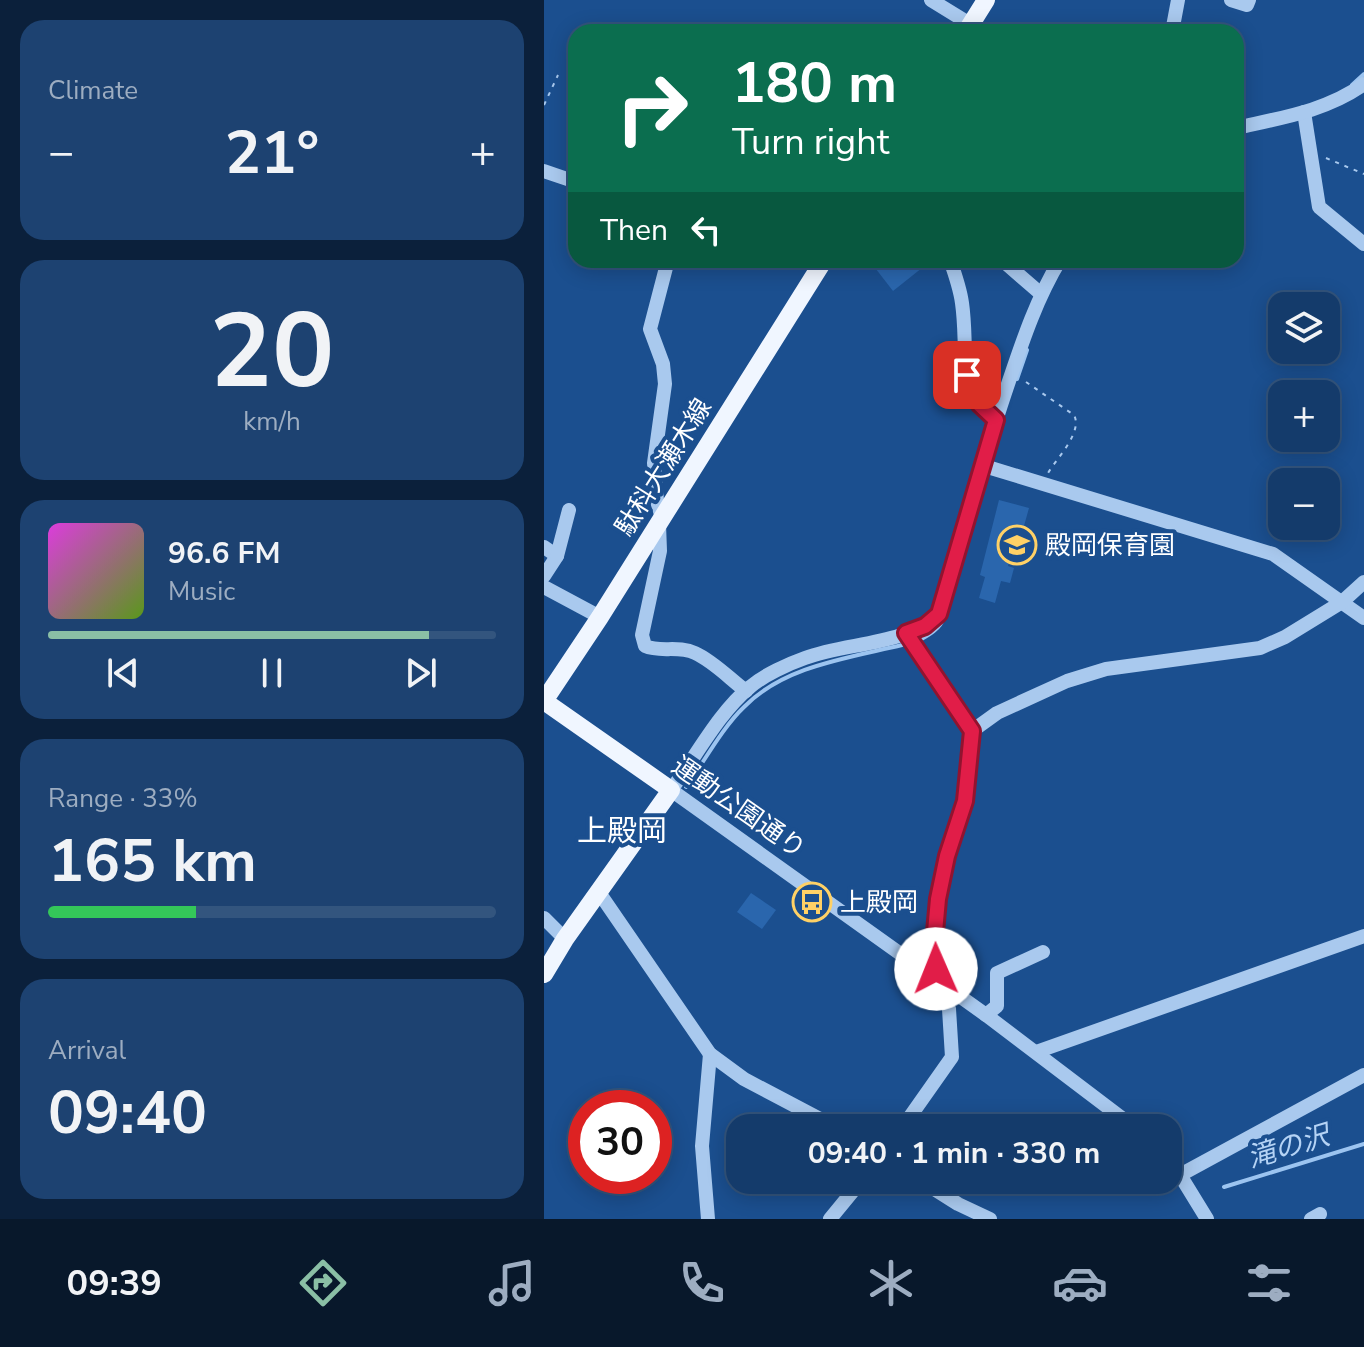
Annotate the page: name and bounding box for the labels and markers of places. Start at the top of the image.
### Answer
pin [933,341,1001,409]
school or university icon: 殿岡保育園 [996,524,1038,566]
place label: 殿岡保育園 [1045,528,1175,563]
bus stop icon: 上殿岡 [791,881,833,923]
place label: 上殿岡 [840,885,918,920]

